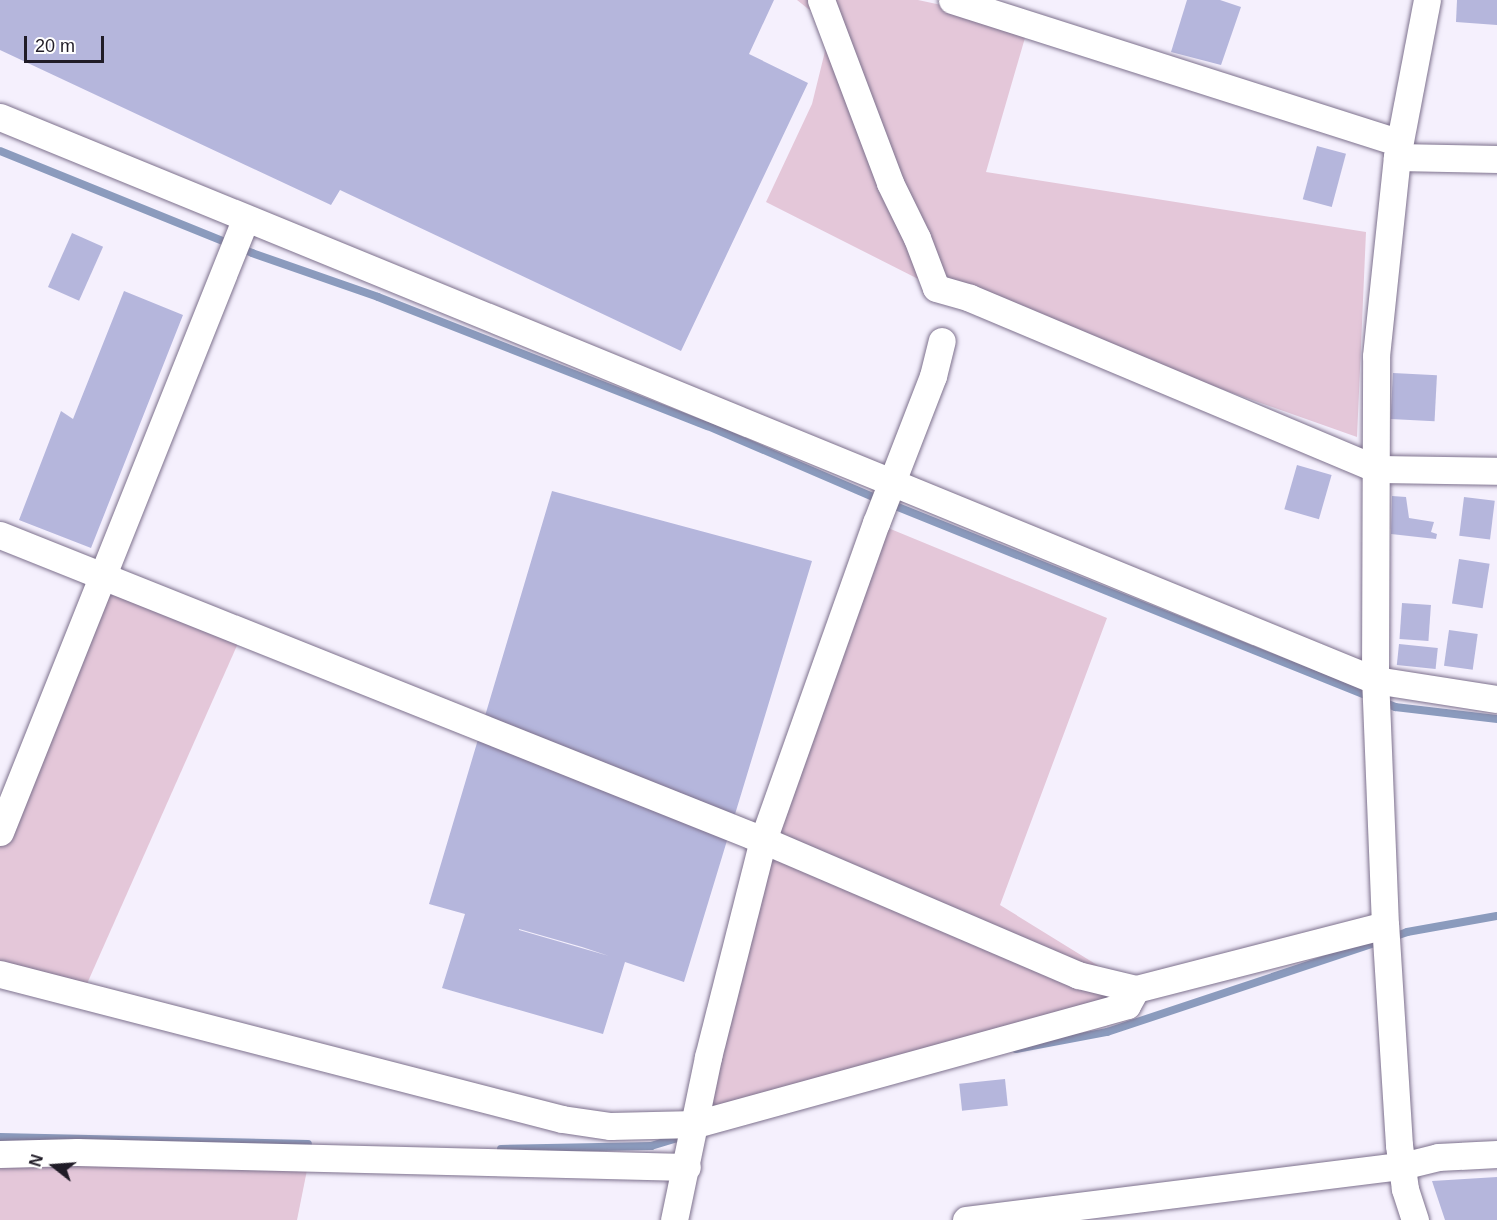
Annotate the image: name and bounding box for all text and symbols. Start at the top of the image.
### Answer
scale bar [27,24,106,62]
text: 20 m [35,36,75,56]
north arrow [24,1136,84,1196]
text: N [26,1153,46,1169]

